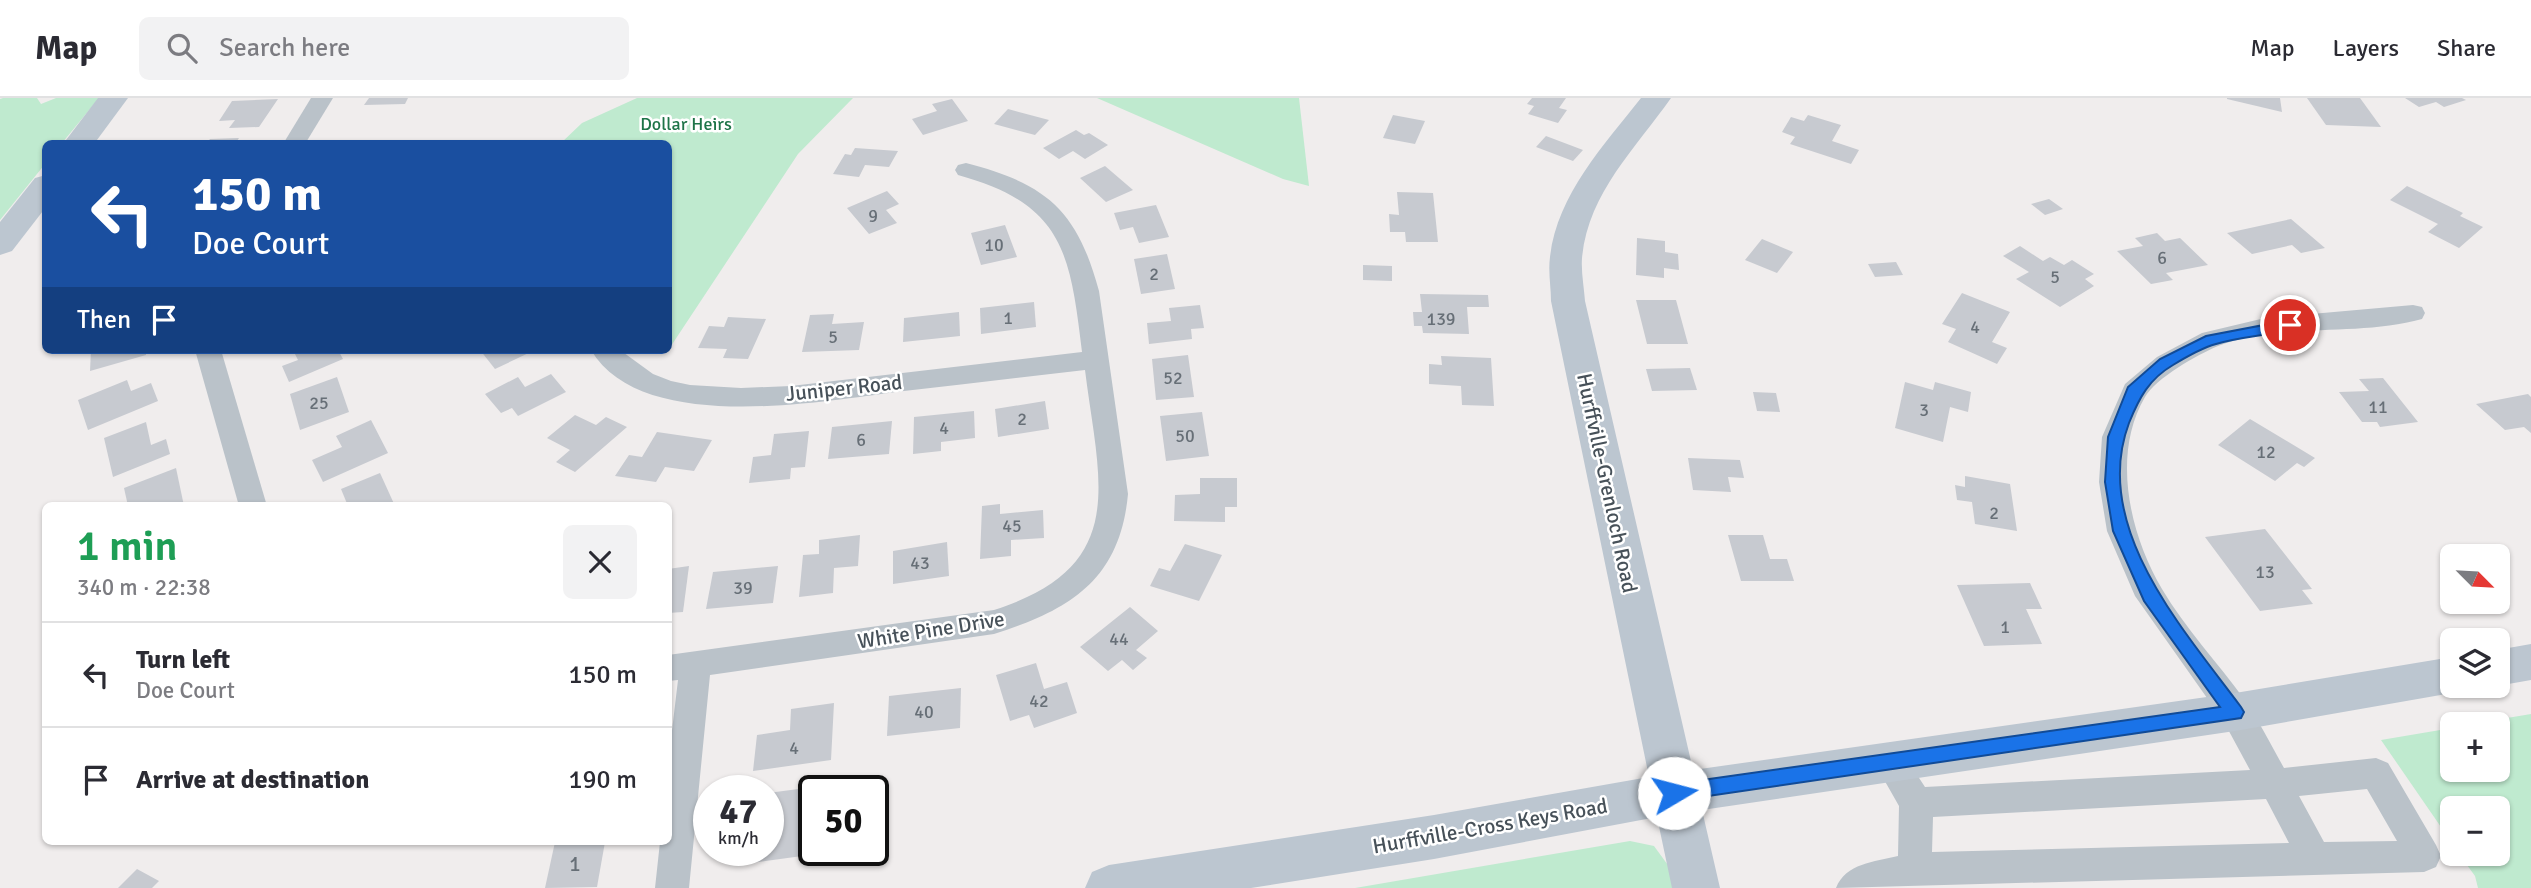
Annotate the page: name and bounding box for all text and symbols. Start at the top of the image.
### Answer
search box [139,17,629,80]
text: Map [35,28,97,69]
icon: search [163,29,201,67]
text: Search here [219,32,350,64]
text: Map [2250,33,2295,63]
text: Layers [2333,33,2399,63]
text: Share [2437,33,2496,63]
park label: Dollar Heirs [640,113,732,135]
text: 150 m [192,164,322,224]
icon: left [77,168,168,259]
house number: 9 [868,205,878,227]
text: Doe Court [192,224,329,263]
house number: 10 [984,234,1004,256]
house number: 6 [2157,247,2167,269]
house number: 2 [1149,263,1159,285]
house number: 5 [2050,266,2060,288]
pin [2260,295,2320,355]
icon: arrive [145,301,183,339]
text: Then [77,304,131,336]
icon: arrive [2271,306,2309,344]
house number: 1 [1003,307,1013,329]
house number: 139 [1426,308,1456,330]
house number: 4 [1970,316,1980,338]
house number: 5 [828,326,838,348]
house number: 52 [1163,367,1183,389]
street label: Juniper Road [784,369,904,407]
street label: Hurffville-Grenloch Road [1571,371,1643,595]
house number: 25 [309,392,329,414]
house number: 11 [2368,396,2388,418]
house number: 3 [1919,399,1929,421]
house number: 2 [1017,408,1027,430]
house number: 4 [939,417,949,439]
house number: 50 [1175,425,1195,447]
house number: 6 [856,429,866,451]
house number: 12 [2256,441,2276,463]
house number: 2 [1989,502,1999,524]
house number: 45 [1002,515,1022,537]
text: 1 min [77,521,178,572]
button: close [563,525,637,599]
north arrow [2440,544,2510,614]
map controls [2440,544,2510,866]
house number: 43 [910,552,930,574]
house number: 13 [2255,561,2275,583]
text: 340 m · 22:38 [77,573,211,602]
house number: 39 [733,577,753,599]
street label: White Pine Drive [856,606,1006,654]
house number: 1 [2000,616,2010,638]
house number: 44 [1109,628,1129,650]
button: layers [2440,628,2510,698]
text: Turn left [136,644,230,676]
icon: left [77,656,115,694]
text: 150 m [568,659,637,691]
text: Doe Court [136,676,235,705]
house number: 42 [1029,690,1049,712]
house number: 40 [914,701,934,723]
button: + [2440,712,2510,782]
house number: 4 [789,737,799,759]
position arrow [1637,756,1711,830]
icon: arrive [77,761,115,799]
text: Arrive at destination [136,764,369,796]
text: 190 m [568,764,637,796]
speed limit sign: 50 [798,775,889,866]
text: 47 [720,790,757,833]
street label: Hurffville-Cross Keys Road [1371,793,1609,859]
button: − [2440,796,2510,866]
text: km/h [718,827,759,849]
house number: 1 [569,851,581,877]

